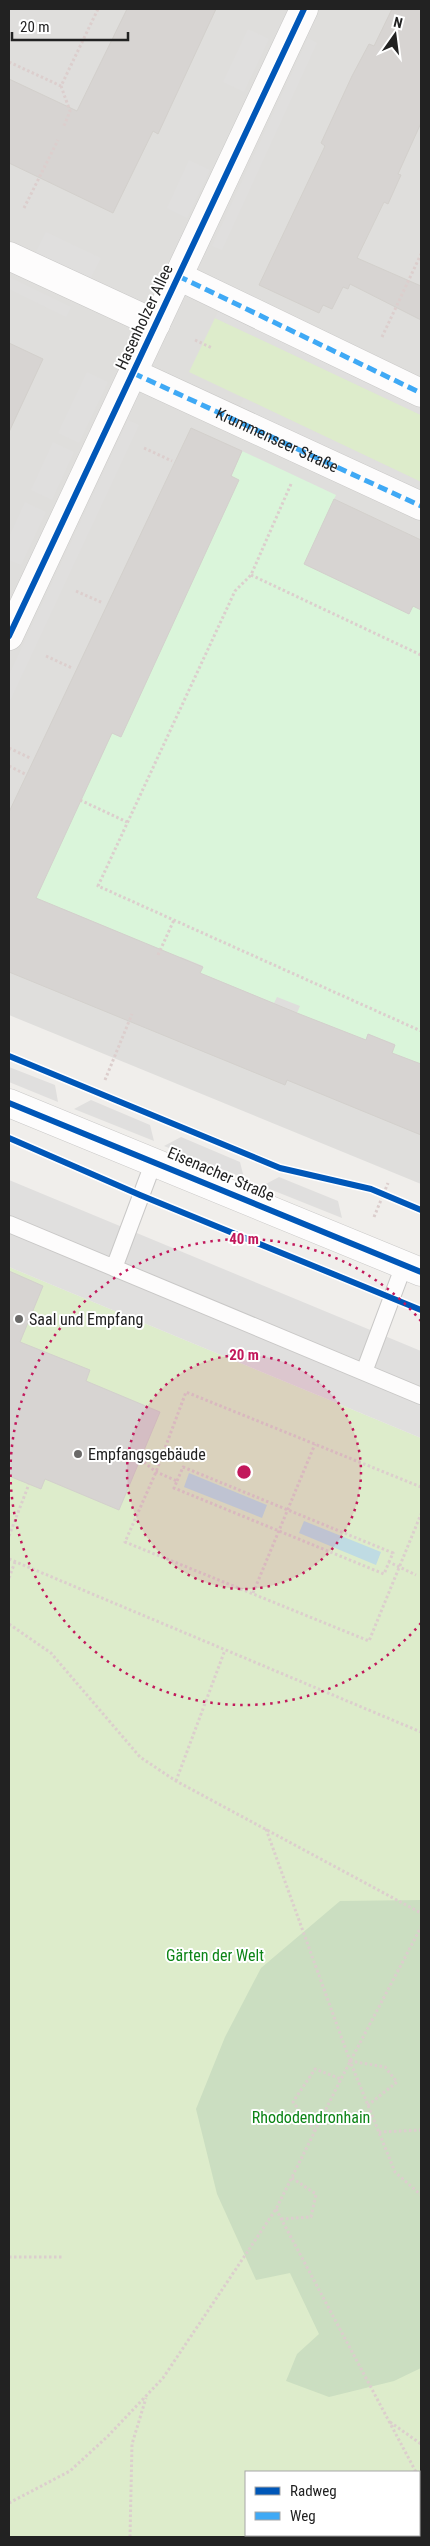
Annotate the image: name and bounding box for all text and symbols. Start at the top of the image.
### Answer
scale bar [12,10,129,42]
north arrow [370,10,420,60]
text: N [392,14,404,31]
text: 20 m [20,18,50,36]
street label: Hasenholzer Allee [111,261,177,373]
street label: Krummenseer Straße [213,403,342,476]
street label: Eisenacher Straße [165,1143,277,1205]
text: 40 m [229,1230,259,1248]
place label: Saal und Empfang [29,1310,143,1329]
marker: Saal und Empfang [13,1313,25,1325]
text: 20 m [229,1346,259,1364]
place label: Empfangsgebäude [88,1445,206,1464]
marker: Empfangsgebäude [72,1448,84,1460]
centre of rings [235,1463,253,1481]
park label: Gärten der Welt [166,1946,264,1965]
park label: Rhododendronhain [252,2108,370,2127]
legend [245,2471,420,2536]
text: Radweg [290,2482,337,2500]
text: Weg [290,2507,316,2525]

